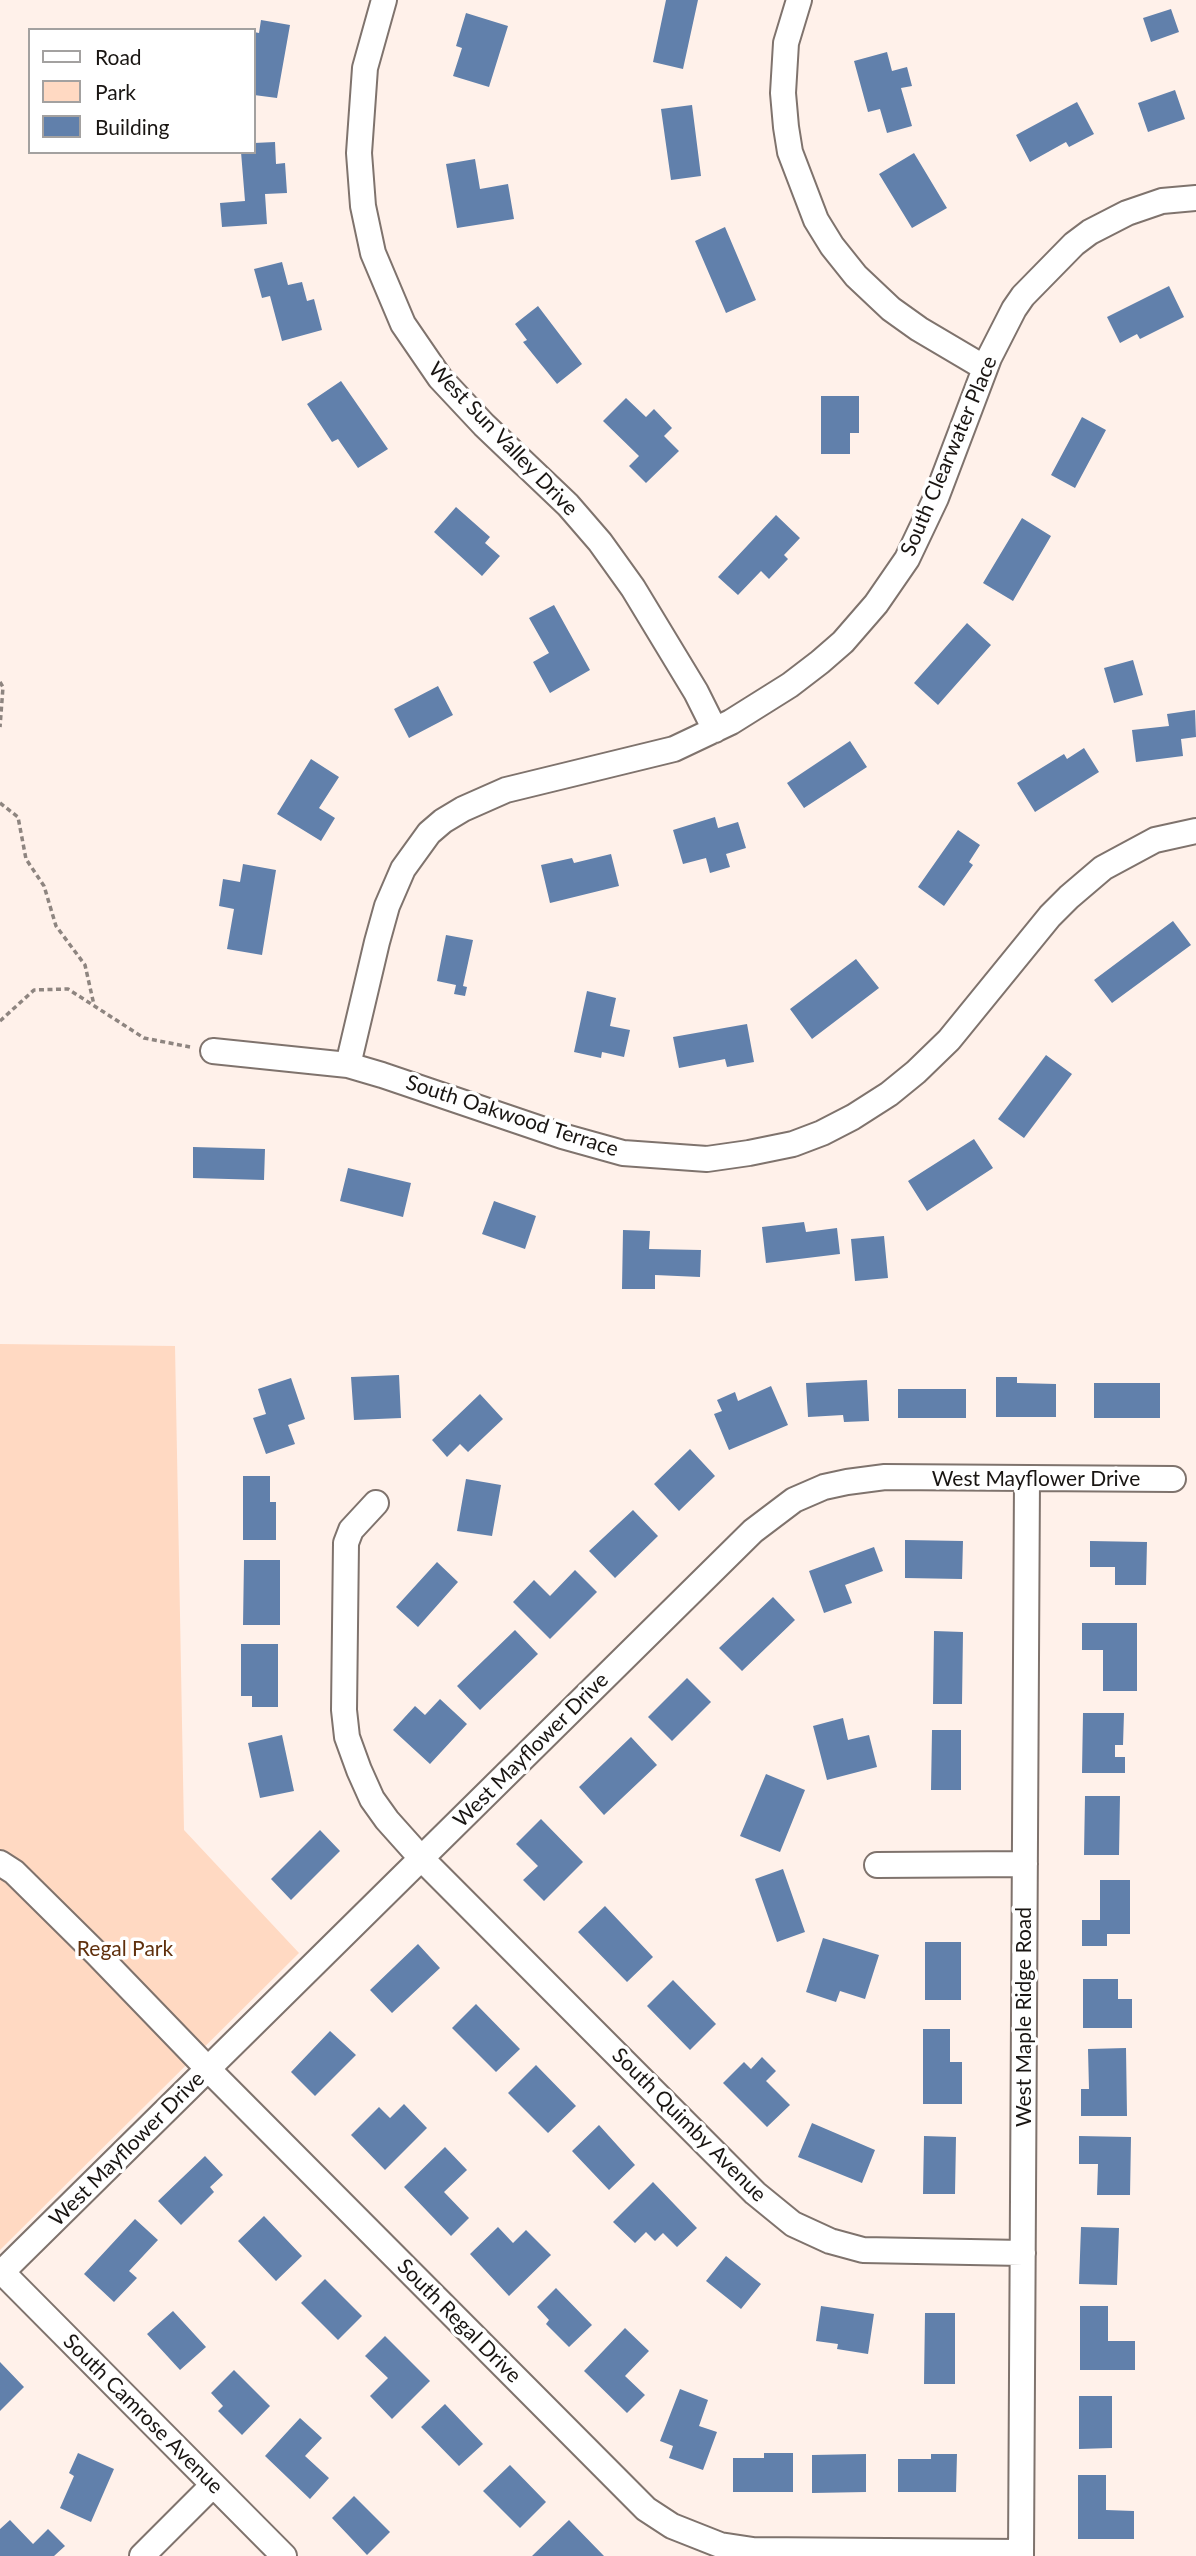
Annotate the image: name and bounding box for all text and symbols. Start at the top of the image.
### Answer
legend [28,28,256,154]
text: Road [95,44,142,69]
text: Park [95,79,136,104]
text: Building [95,114,170,139]
street label: South Clearwater Place [895,352,1003,560]
street label: West Sun Valley Drive [423,357,583,521]
street label: South Oakwood Terrace [403,1070,621,1162]
street label: West Mayflower Drive [932,1466,1140,1492]
street label: West Mayflower Drive [448,1667,614,1833]
street label: West Maple Ridge Road [1011,1907,1037,2127]
park label: Regal Park [77,1936,173,1962]
street label: South Quimby Avenue [607,2043,771,2207]
street label: West Mayflower Drive [44,2066,210,2232]
street label: South Regal Drive [392,2254,526,2388]
street label: South Camrose Avenue [58,2329,228,2499]

